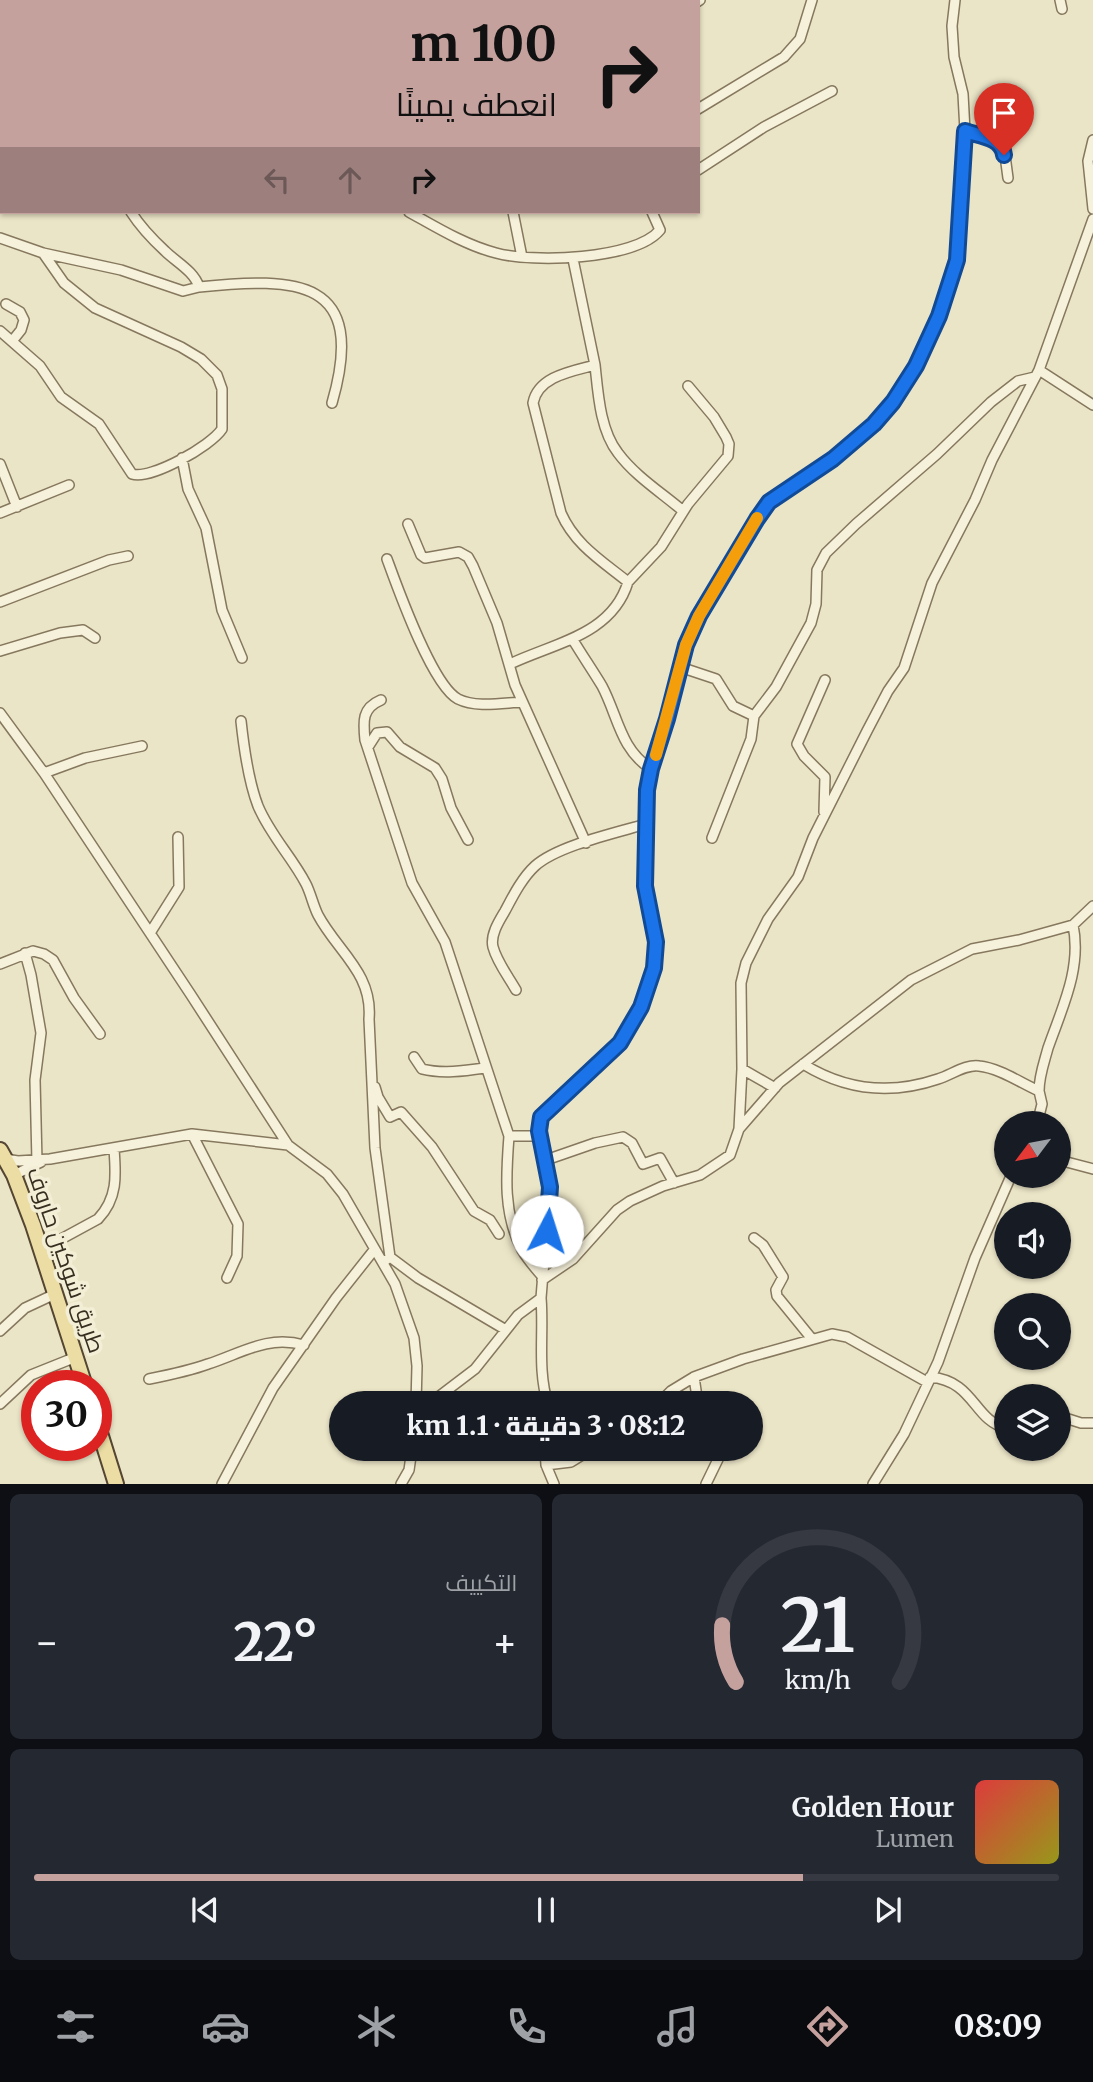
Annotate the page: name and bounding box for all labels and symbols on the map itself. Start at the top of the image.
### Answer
pin [974,83,1034,155]
north arrow [994,1111,1071,1188]
street label: طريق شوكين حاروف [21,1163,112,1357]
position arrow [510,1194,584,1268]
speed limit sign: 30 [21,1370,112,1461]

